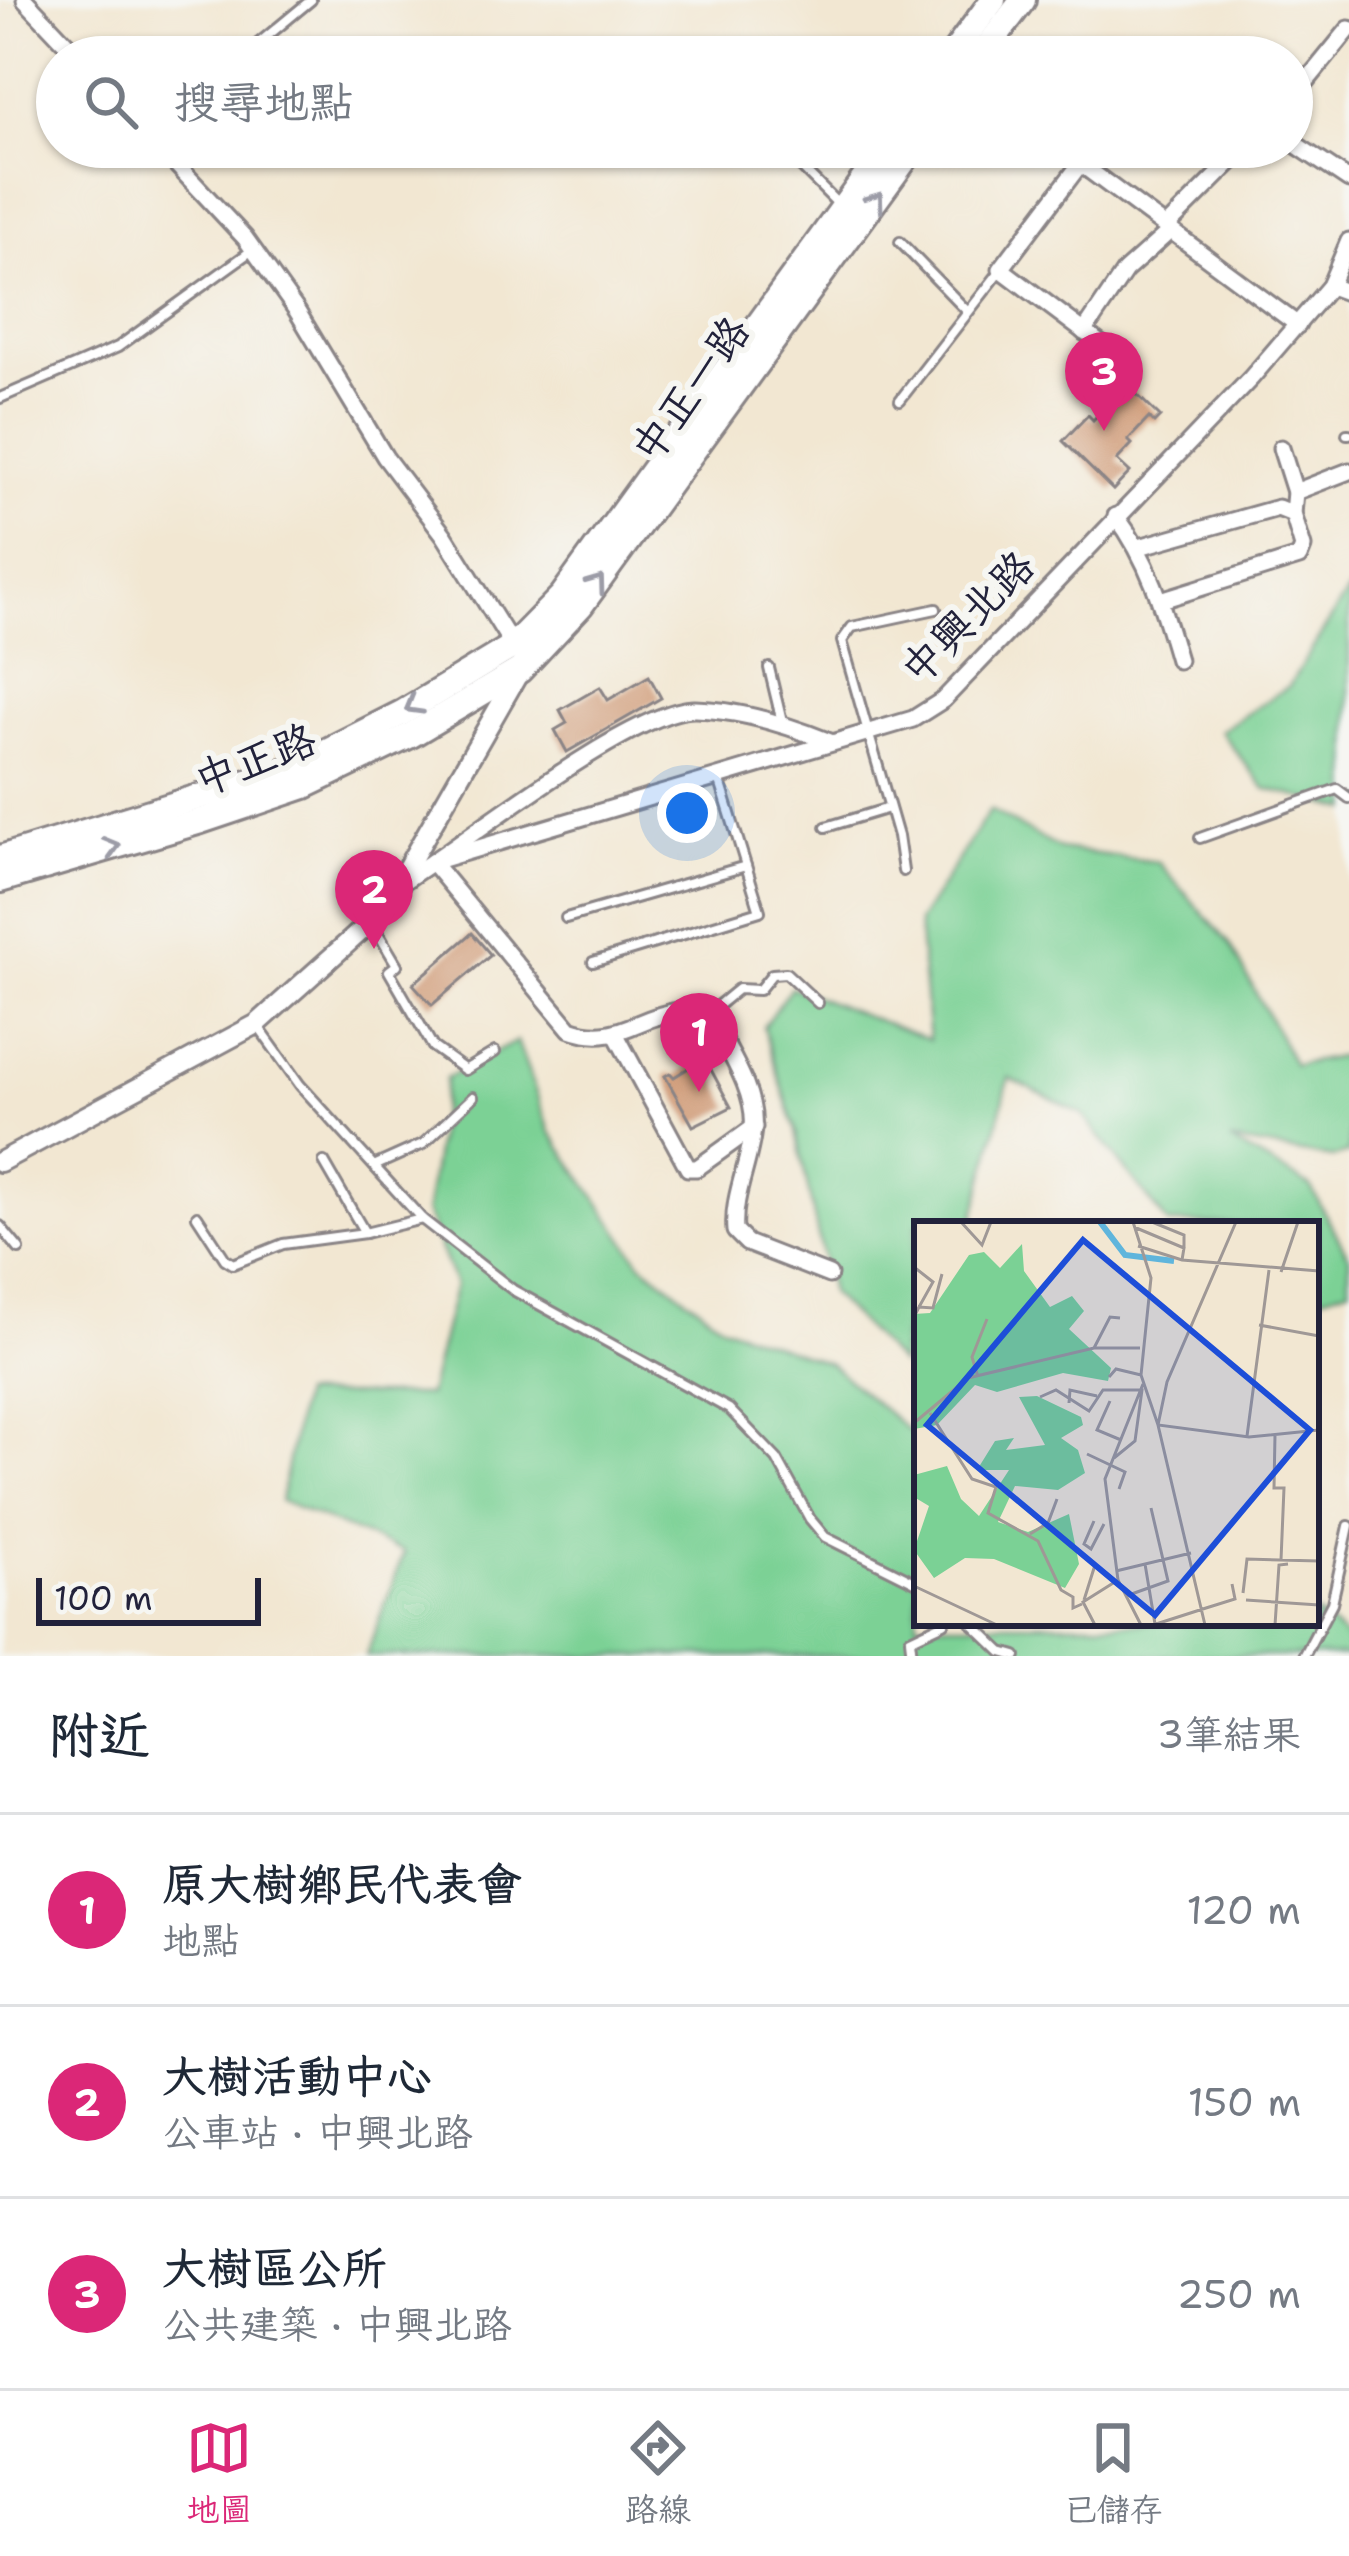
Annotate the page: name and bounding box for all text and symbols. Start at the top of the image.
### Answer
search box [36,36,1313,168]
icon: search [78,69,144,135]
text: 搜尋地點 [174,72,354,132]
one-way arrow [862,191,884,213]
street label: 中正一路 [618,305,762,473]
pin: 3 [1065,332,1143,431]
street label: 中興北路 [888,538,1046,696]
one-way arrow [583,574,605,596]
one-way arrow [404,691,426,714]
street label: 中正路 [186,710,324,808]
your location [657,783,717,843]
one-way arrow [101,836,122,861]
pin: 2 [335,850,413,949]
pin: 1 [660,993,738,1092]
inset map [914,1221,1319,1626]
scale bar [36,1572,261,1625]
text: 100 m [54,1576,153,1621]
text: 附近 [48,1701,150,1769]
text: 3筆結果 [1157,1708,1301,1760]
text: 原大樹鄉民代表會 [162,1854,522,1914]
text: 1 [78,1884,96,1936]
text: 120 m [1186,1884,1301,1936]
text: 地點 [162,1914,240,1966]
text: 大樹活動中心 [162,2046,432,2106]
text: 2 [73,2076,101,2128]
text: 150 m [1188,2076,1301,2128]
text: 公車站 · 中興北路 [162,2106,473,2158]
text: 大樹區公所 [162,2238,387,2298]
text: 3 [73,2268,101,2320]
text: 250 m [1177,2268,1301,2320]
text: 公共建築 · 中興北路 [162,2298,512,2350]
tab: 地圖 [186,2415,252,2532]
tab: 路線 [625,2415,691,2532]
tab: 已儲存 [1064,2415,1163,2532]

